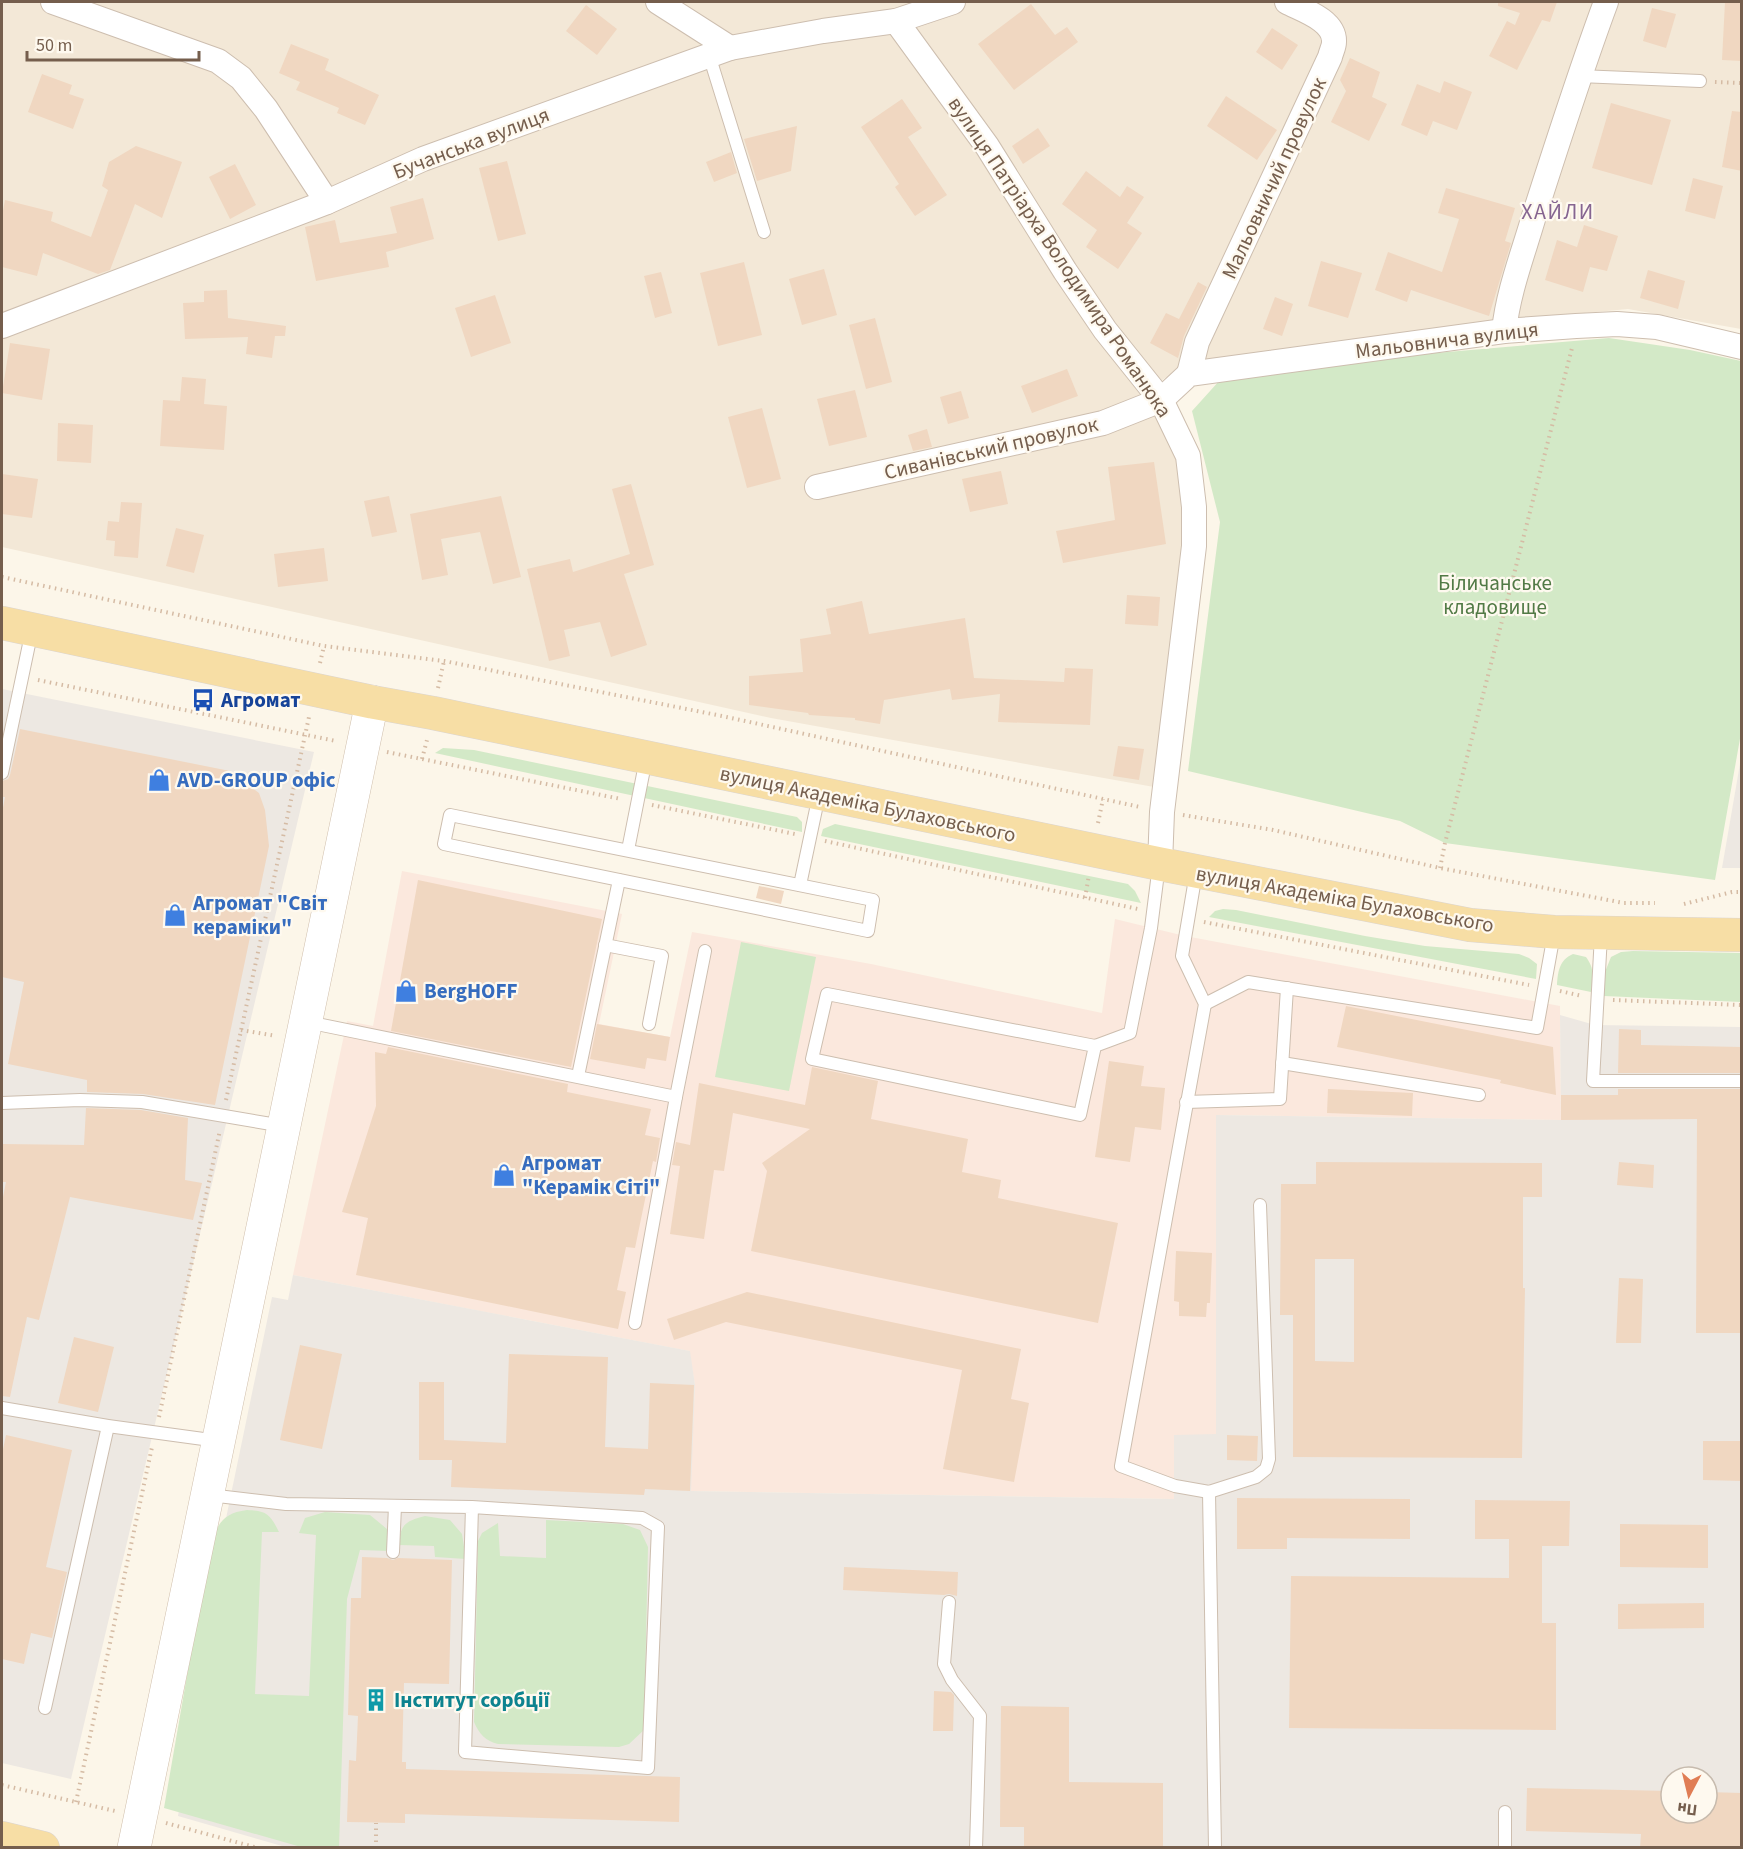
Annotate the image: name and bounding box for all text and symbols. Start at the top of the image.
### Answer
scale bar [27,24,200,62]
text: 50 m [36,33,72,58]
street label: Мальовничий провулок [1214,72,1334,284]
street label: вулиця Патріарха Володимира Романюка [941,90,1179,424]
street label: Бучанська вулиця [388,99,554,187]
district label: ХАЙЛИ [1521,196,1595,228]
street label: Мальовнича вулиця [1354,314,1540,366]
street label: Сиванівський провулок [881,409,1102,487]
park label: Біличанське кладовище [1438,568,1552,622]
place label: Агромат [220,685,301,715]
bus stop icon: Агромат [190,687,216,713]
street label: вулиця Академіка Булаховського [717,758,1019,850]
place label: AVD-GROUP офіс [176,765,336,795]
shop icon: AVD-GROUP офіс [146,767,172,793]
street label: вулиця Академіка Булаховського [1194,858,1496,940]
place label: Агромат "Світ кераміки" [192,888,328,942]
shop icon: Агромат "Світ кераміки" [162,902,188,928]
place label: BergHOFF [424,976,517,1006]
shop icon: BergHOFF [393,978,419,1004]
place label: Агромат "Керамік Сіті" [521,1148,660,1202]
shop icon: Агромат "Керамік Сіті" [491,1162,517,1188]
place label: Інститут сорбції [394,1685,551,1715]
building icon: Інститут сорбції [363,1687,389,1713]
north arrow [1659,1765,1719,1825]
text: Пн [1676,1797,1699,1821]

